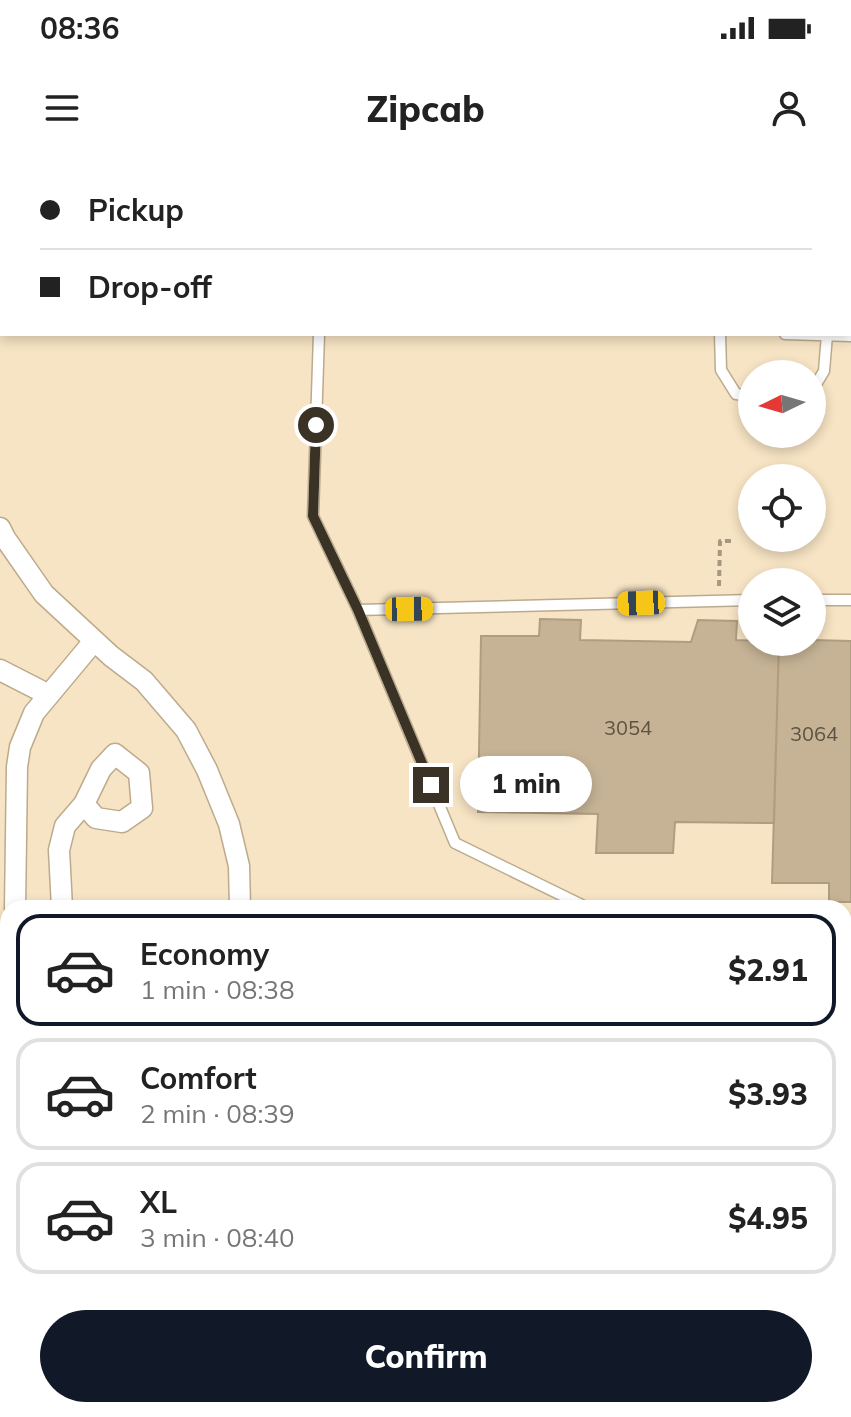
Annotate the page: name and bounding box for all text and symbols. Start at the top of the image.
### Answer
text: 08:36 [40,9,119,47]
icon: menu [40,86,84,130]
text: Zipcab [366,86,485,131]
icon: person [767,86,811,130]
text: Pickup [88,191,184,229]
text: Drop-off [88,268,212,306]
north arrow [738,360,826,448]
map controls [738,360,826,656]
route start [298,407,334,443]
button: locate [738,464,826,552]
button: layers [738,568,826,656]
car [617,590,665,616]
car [385,597,433,621]
house number: 3054 [604,715,652,740]
house number: 3064 [790,721,838,746]
callout: 1 min [459,757,591,813]
route end [413,767,449,803]
text: 1 min [491,767,561,800]
icon: car [44,934,116,1006]
text: Economy [140,935,269,973]
text: $2.91 [728,951,808,989]
text: 1 min · 08:38 [140,973,295,1006]
icon: car [44,1058,116,1130]
text: Comfort [140,1059,257,1097]
text: $3.93 [728,1075,808,1113]
text: 2 min · 08:39 [140,1097,295,1130]
icon: car [44,1182,116,1254]
text: XL [140,1183,177,1221]
text: $4.95 [728,1199,808,1237]
text: 3 min · 08:40 [140,1221,295,1254]
button: Confirm [40,1310,812,1402]

